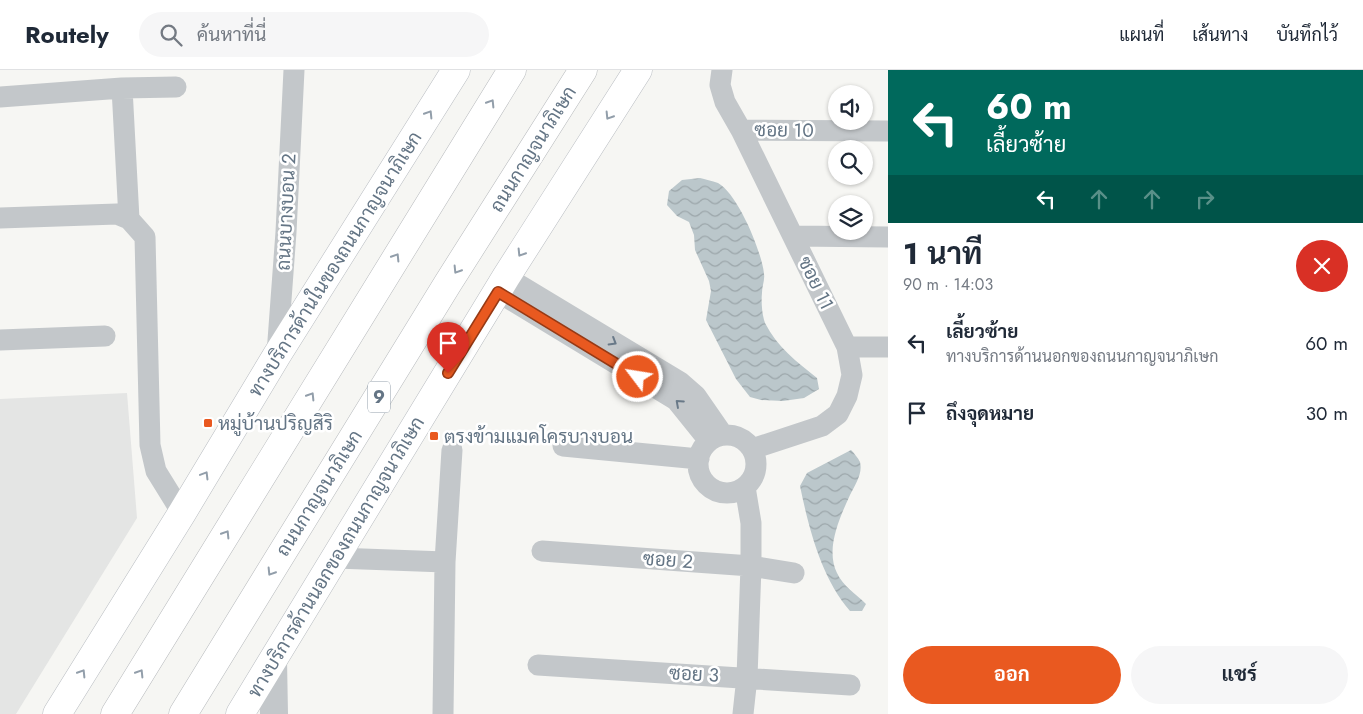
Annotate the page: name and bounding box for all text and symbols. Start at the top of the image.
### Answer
search box [139,12,489,57]
text: Routely [25,17,109,52]
icon: search [157,21,185,49]
text: ค้นหาที่นี่ [197,21,266,48]
text: แผนที่ [1119,22,1164,48]
text: เส้นทาง [1192,22,1248,48]
text: บันทึกไว้ [1276,22,1338,48]
street label: ถนนกาญจนาภิเษก [483,81,583,217]
text: 60 m [986,82,1072,132]
map controls [828,85,873,240]
button: sound [828,85,873,130]
icon: left [903,90,968,155]
one-way arrow [485,100,495,109]
one-way arrow [422,110,432,119]
one-way arrow [605,110,615,119]
street label: ซอย 10 [754,116,814,144]
street label: ทางบริการด้านในของถนนกาญจนาภิเษก [242,126,428,402]
text: เลี้ยวซ้าย [986,128,1066,160]
button: search [828,140,873,185]
street label: ถนนบางบอน 2 [269,153,303,271]
icon: left [1032,185,1060,213]
icon: ahead [1085,185,1113,213]
icon: ahead [1138,185,1166,213]
icon: right [1191,185,1219,213]
button: layers [828,195,873,240]
text: 1 นาที [903,232,982,275]
button: close [1296,240,1348,292]
one-way arrow [518,247,528,256]
street label: ซอย 11 [791,252,841,314]
one-way arrow [390,254,399,263]
one-way arrow [454,264,463,273]
text: 90 m · 14:03 [903,273,993,296]
text: เลี้ยวซ้าย [946,318,1018,345]
pin [427,322,469,373]
icon: arrive [434,329,462,357]
icon: left [903,329,931,357]
text: 60 m [1305,330,1348,357]
one-way arrow [608,335,617,345]
text: ทางบริการด้านนอกของถนนกาญจนาภิเษก [946,345,1218,368]
position arrow [611,350,663,402]
road number: 9 [368,382,390,412]
one-way arrow [304,392,314,401]
icon: arrive [903,399,931,427]
one-way arrow [675,400,684,409]
text: ถึงจุดหมาย [946,400,1034,427]
text: 30 m [1306,400,1348,427]
place label: หมู่บ้านปริญสิริ [218,410,333,437]
street label: ทางบริการด้านนอกของถนนกาญจนาภิเษก [241,411,431,703]
marker: หมู่บ้านปริญสิริ [202,417,214,429]
place label: ตรงข้ามแมคโครบางบอน [444,423,633,450]
street label: ถนนกาญจนาภิเษก [269,425,369,561]
marker: ตรงข้ามแมคโครบางบอน [428,430,440,442]
one-way arrow [199,472,209,481]
one-way arrow [219,531,229,540]
street label: ซอย 2 [642,545,694,575]
one-way arrow [267,567,277,576]
button: ออก [903,646,1121,704]
button: แชร์ [1131,646,1348,704]
street label: ซอย 3 [668,659,720,689]
one-way arrow [76,669,86,678]
one-way arrow [134,669,144,678]

